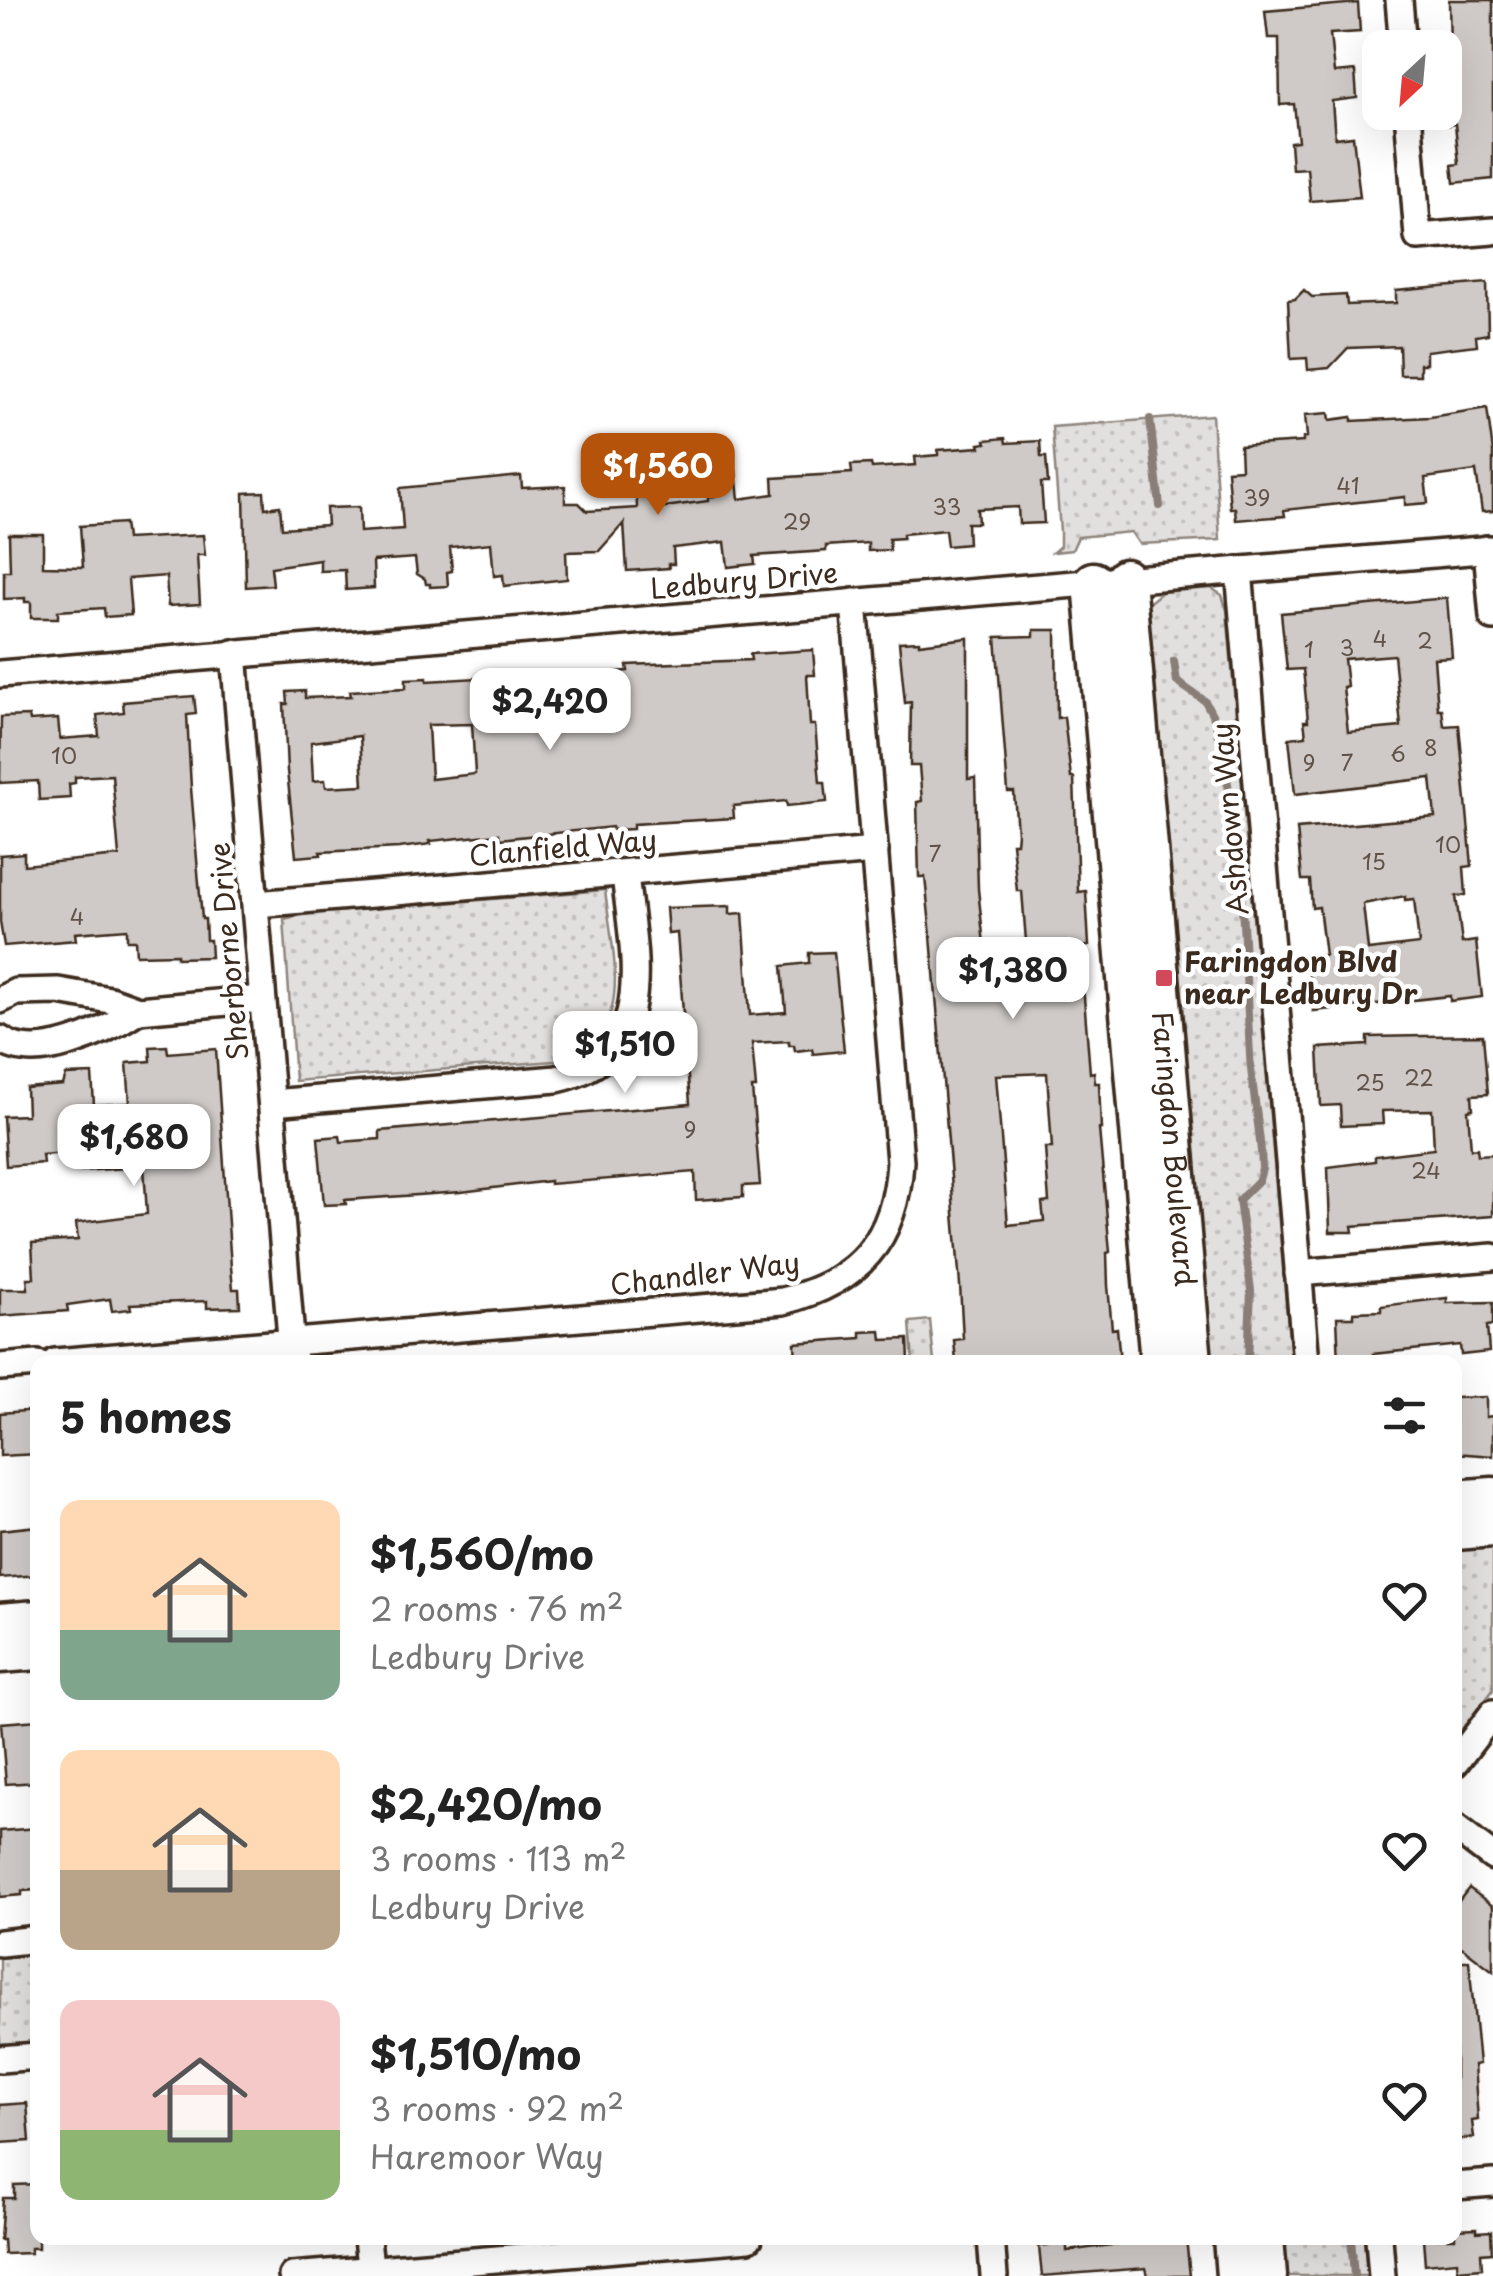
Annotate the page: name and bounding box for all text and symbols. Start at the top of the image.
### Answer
north arrow [1362,30,1462,130]
map controls [1362,30,1462,130]
pin: $1,560 [577,433,739,518]
text: $1,560 [603,441,713,489]
house number: 41 [1336,468,1360,501]
house number: 39 [1244,480,1270,513]
house number: 33 [933,489,961,522]
house number: 29 [783,504,811,537]
street label: Ledbury Drive [648,550,839,609]
house number: 4 [1373,621,1387,654]
house number: 2 [1417,623,1433,656]
house number: 3 [1340,630,1354,663]
house number: 1 [1304,632,1314,665]
pin: $2,420 [469,668,631,753]
text: $2,420 [492,676,608,724]
street label: Ashdown Way [1199,721,1258,917]
house number: 8 [1424,730,1438,763]
house number: 6 [1390,736,1406,769]
house number: 10 [51,738,77,771]
house number: 9 [1303,745,1315,778]
house number: 7 [1341,745,1353,778]
street label: Clanfield Way [467,817,659,876]
house number: 10 [1435,827,1461,860]
house number: 7 [929,836,941,869]
street label: Sherborne Drive [197,840,258,1062]
house number: 15 [1362,844,1386,877]
house number: 4 [70,899,84,932]
pin: $1,380 [932,937,1094,1022]
place label: Faringdon Blvd near Ledbury Dr [1184,939,1418,1014]
text: $1,380 [958,945,1068,993]
marker: Faringdon Blvd near Ledbury Dr [1153,967,1175,989]
street label: Faringdon Boulevard [1142,1010,1208,1288]
pin: $1,510 [544,1011,706,1096]
text: $1,510 [575,1019,675,1067]
house number: 22 [1404,1060,1434,1093]
house number: 25 [1355,1065,1385,1098]
pin: $1,680 [53,1104,215,1189]
text: $1,680 [79,1112,189,1160]
house number: 9 [684,1112,696,1145]
house number: 24 [1411,1153,1441,1186]
street label: Chandler Way [608,1240,802,1305]
text: 5 homes [60,1384,232,1447]
icon: filters [1377,1388,1432,1443]
text: $1,560/mo [370,1521,594,1584]
icon: home [140,1540,260,1660]
icon: heart [1377,1573,1432,1628]
text: 2 rooms · 76 m² [370,1584,624,1632]
text: Ledbury Drive [370,1632,585,1680]
text: $2,420/mo [370,1771,602,1834]
icon: home [140,1790,260,1910]
icon: heart [1377,1823,1432,1878]
text: 3 rooms · 113 m² [370,1834,627,1882]
text: Ledbury Drive [370,1882,585,1930]
text: $1,510/mo [370,2021,581,2084]
icon: home [140,2040,260,2160]
icon: heart [1377,2073,1432,2128]
text: 3 rooms · 92 m² [370,2084,624,2132]
text: Haremoor Way [370,2132,604,2180]

